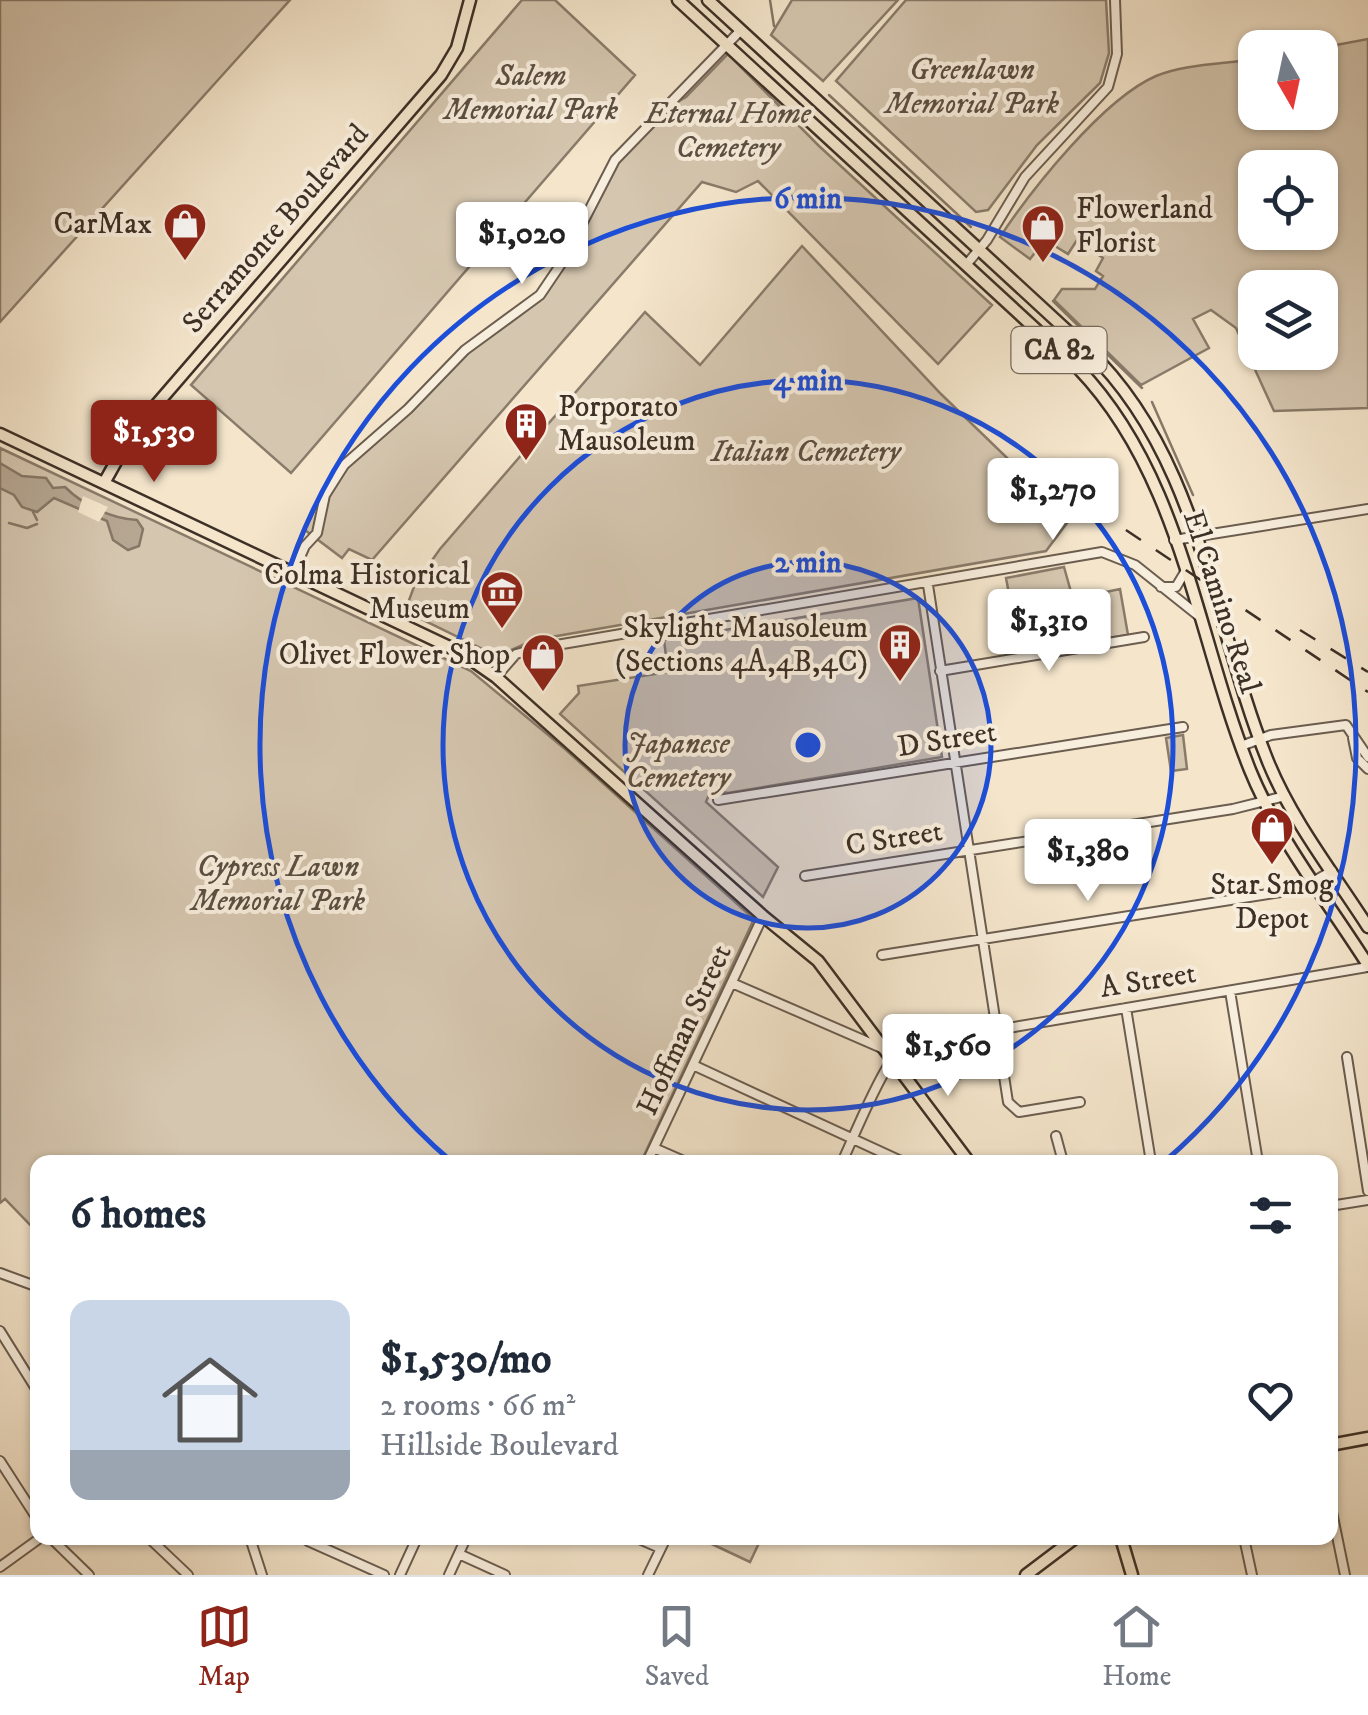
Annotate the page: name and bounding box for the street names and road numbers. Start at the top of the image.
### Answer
street label: Serramonte Boulevard [175,117,377,341]
road number: CA 82 [1012,327,1106,373]
street label: El Camino Real [1174,506,1268,698]
street label: D Street [895,714,999,766]
street label: C Street [843,813,945,865]
street label: Hoffman Street [629,939,741,1121]
street label: A Street [1097,955,1199,1007]

